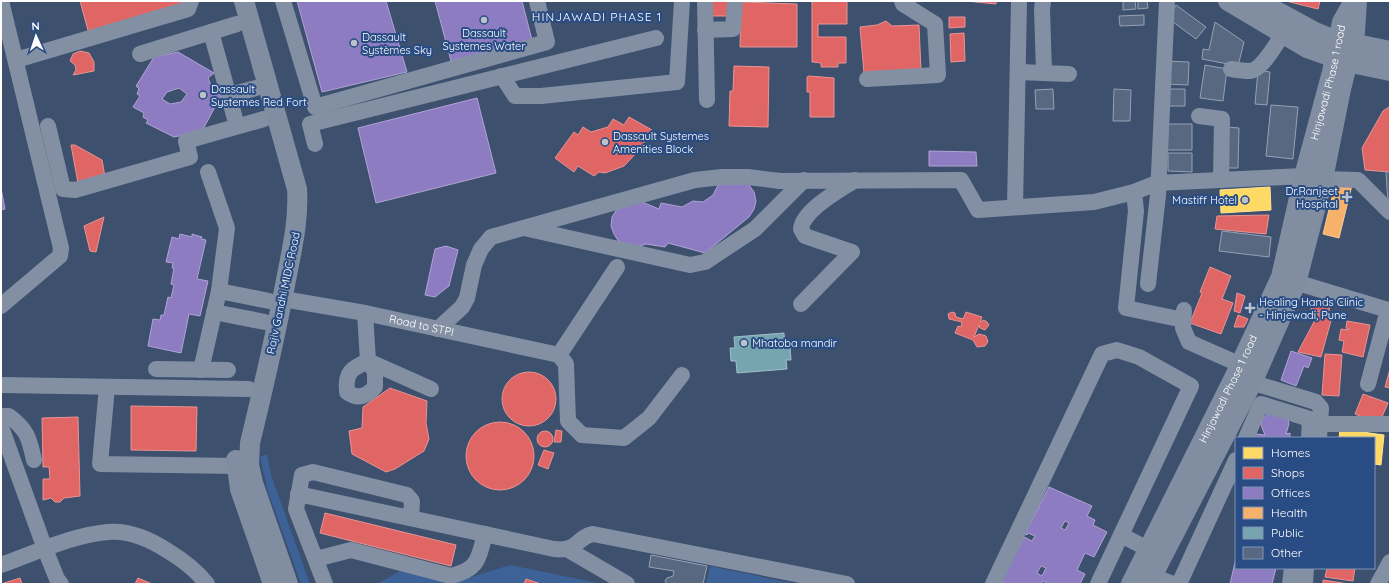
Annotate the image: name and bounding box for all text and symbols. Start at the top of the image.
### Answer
district label: HINJAWADI PHASE 1 [532,9,662,24]
marker: Dassault Systemes Water [479,15,489,25]
north arrow [16,16,56,56]
text: N [31,19,40,33]
street label: Hinjawadi Phase 1 road [1307,23,1348,142]
place label: Dassault Systemes Water [442,26,526,53]
place label: Dassault Systèmes Sky [362,30,432,57]
marker: Dassault Systèmes Sky [349,38,359,48]
place label: Dassault Systemes Red Fort [211,82,307,109]
marker: Dassault Systemes Red Fort [198,90,208,100]
place label: Dassault Systemes Amenities Block [613,129,709,156]
marker: Dassault Systemes Amenities Block [600,137,610,147]
place label: Dr.Ranjeet Hospital [1285,184,1338,211]
marker: Dr.Ranjeet Hospital [1341,191,1353,203]
place label: Mastiff Hotel [1172,193,1237,207]
marker: Mastiff Hotel [1240,195,1250,205]
street label: Rajiv Gandhi MIDC Road [263,231,303,355]
place label: Healing Hands Clinic - Hinjewadi, Pune [1259,295,1364,322]
marker: Healing Hands Clinic - Hinjewadi, Pune [1244,302,1256,314]
street label: Road to STPI [388,311,455,339]
street label: Hinjawadi Phase 1 road [1196,333,1260,445]
place label: Mhatoba mandir [752,336,838,350]
marker: Mhatoba mandir [739,338,749,348]
legend [1235,437,1375,569]
text: Homes [1271,445,1311,460]
text: Shops [1271,465,1305,480]
text: Offices [1271,485,1310,500]
text: Health [1271,505,1307,520]
text: Public [1271,525,1304,540]
text: Other [1271,545,1303,560]

